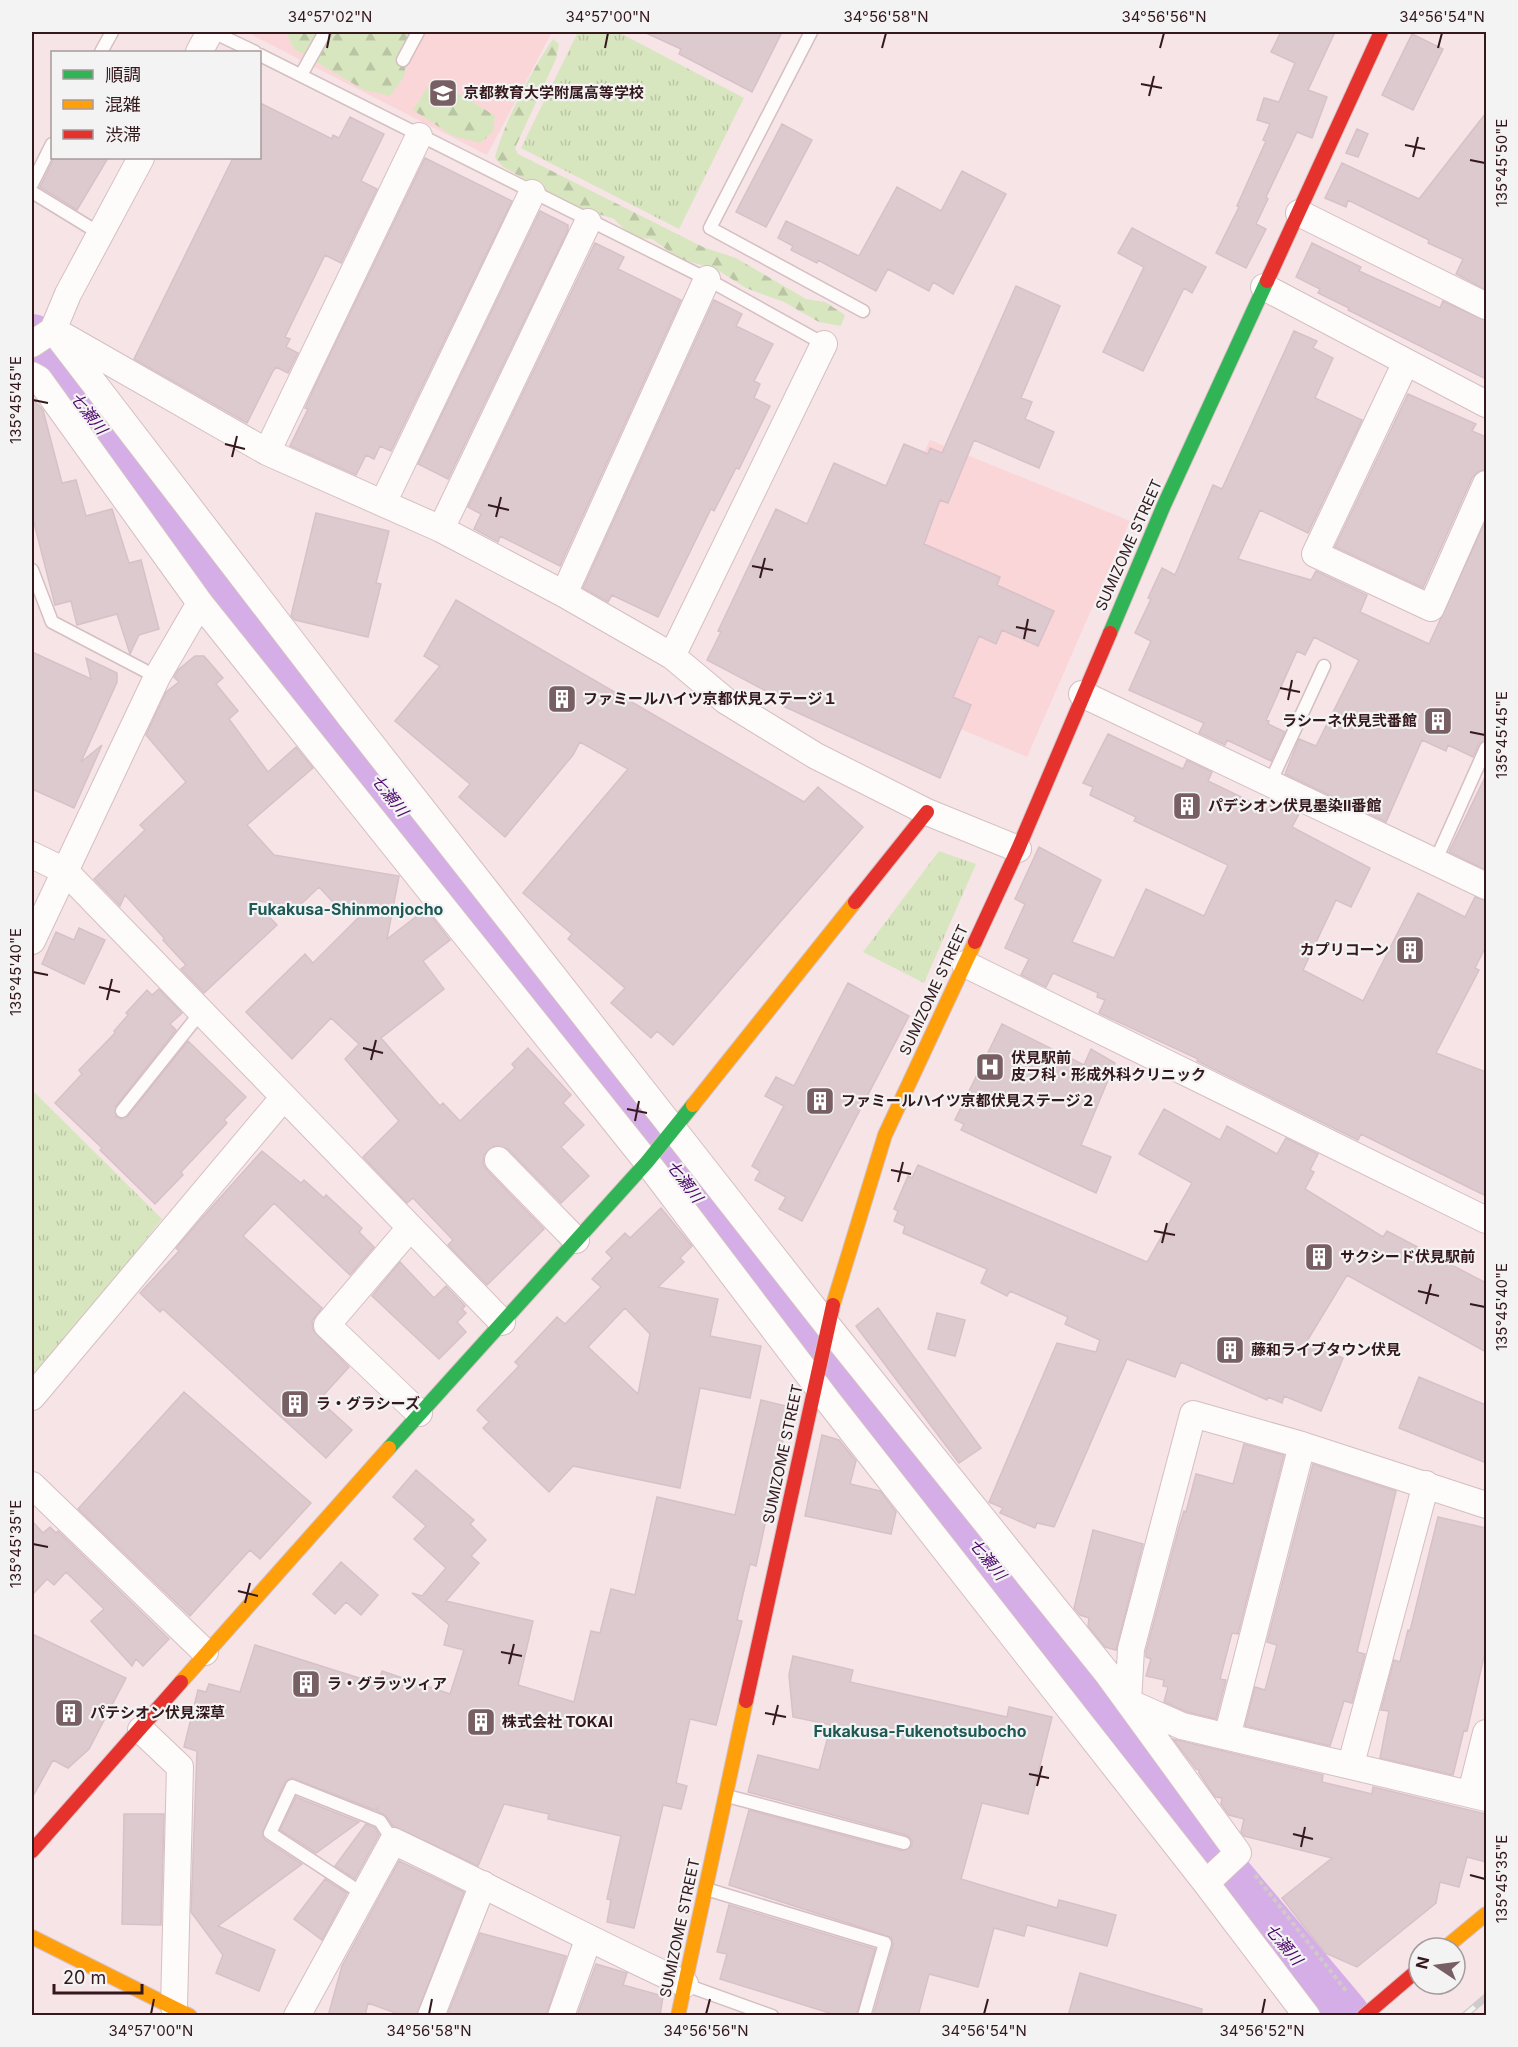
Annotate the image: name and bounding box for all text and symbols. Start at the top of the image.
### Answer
text: 34°57'02"N [288,7,372,26]
text: 34°57'00"N [566,7,650,26]
text: 34°56'58"N [843,7,929,26]
text: 34°56'56"N [1121,7,1207,26]
text: 34°56'54"N [1399,7,1485,26]
legend [51,51,261,159]
text: 順調 [105,64,141,85]
school or university icon: 京都教育大学附属高等学校 [427,77,459,109]
place label: 京都教育大学附属高等学校 [464,83,644,102]
text: 混雑 [105,94,141,115]
text: 135°45'50"E [1492,119,1511,207]
text: 渋滞 [105,124,141,145]
text: 135°45'45"E [6,356,25,444]
water label: 七瀬川 [66,388,113,440]
street label: SUMIZOME STREET [1091,476,1166,614]
building icon: ファミールハイツ京都伏見ステージ１ [546,683,578,715]
place label: ファミールハイツ京都伏見ステージ１ [583,689,837,708]
text: 135°45'45"E [1492,691,1511,779]
building icon: ラシーネ伏見弐番館 [1422,705,1454,737]
place label: ラシーネ伏見弐番館 [1282,711,1417,730]
water label: 七瀬川 [367,770,414,822]
building icon: パデシオン伏見墨染Ⅱ番館 [1171,790,1203,822]
place label: パデシオン伏見墨染Ⅱ番館 [1208,796,1381,815]
district label: Fukakusa-Shinmonjocho [249,899,444,919]
street label: SUMIZOME STREET [895,921,972,1058]
text: 135°45'40"E [6,928,25,1016]
building icon: カプリコーン [1394,934,1426,966]
place label: カプリコーン [1300,940,1389,959]
place label: 伏見駅前 皮フ科・形成外科クリニック [1011,1048,1206,1084]
hospital icon: 伏見駅前 皮フ科・形成外科クリニック [974,1051,1006,1083]
building icon: ファミールハイツ京都伏見ステージ２ [804,1085,836,1117]
place label: ファミールハイツ京都伏見ステージ２ [841,1091,1095,1110]
water label: 七瀬川 [663,1156,709,1208]
building icon: サクシード伏見駅前 [1303,1241,1335,1273]
place label: サクシード伏見駅前 [1340,1247,1475,1266]
text: 135°45'40"E [1492,1263,1511,1351]
building icon: 藤和ライブタウン伏見 [1214,1334,1246,1366]
place label: 藤和ライブタウン伏見 [1251,1340,1401,1359]
street label: SUMIZOME STREET [758,1382,807,1525]
building icon: ラ・グラシーズ [279,1388,311,1420]
place label: ラ・グラシーズ [316,1394,420,1413]
text: 135°45'35"E [6,1500,25,1588]
water label: 七瀬川 [965,1534,1012,1585]
building icon: ラ・グラッツィア [290,1668,322,1700]
place label: ラ・グラッツィア [327,1674,447,1693]
building icon: パテシオン伏見深草 [53,1697,85,1729]
place label: パテシオン伏見深草 [90,1703,225,1722]
building icon: 株式会社 TOKAI [465,1706,497,1738]
place label: 株式会社 TOKAI [502,1712,613,1731]
district label: Fukakusa-Fukenotsubocho [813,1721,1027,1741]
text: 135°45'35"E [1492,1835,1511,1923]
street label: SUMIZOME STREET [655,1856,704,1999]
water label: 七瀬川 [1261,1919,1308,1970]
north arrow [1407,1936,1467,1996]
text: N [1411,1954,1434,1971]
scale bar [54,1957,142,1995]
text: 20 m [63,1967,106,1988]
text: 34°57'00"N [109,2021,193,2040]
text: 34°56'58"N [386,2021,472,2040]
text: 34°56'56"N [663,2021,749,2040]
text: 34°56'54"N [941,2021,1027,2040]
text: 34°56'52"N [1220,2021,1304,2040]

